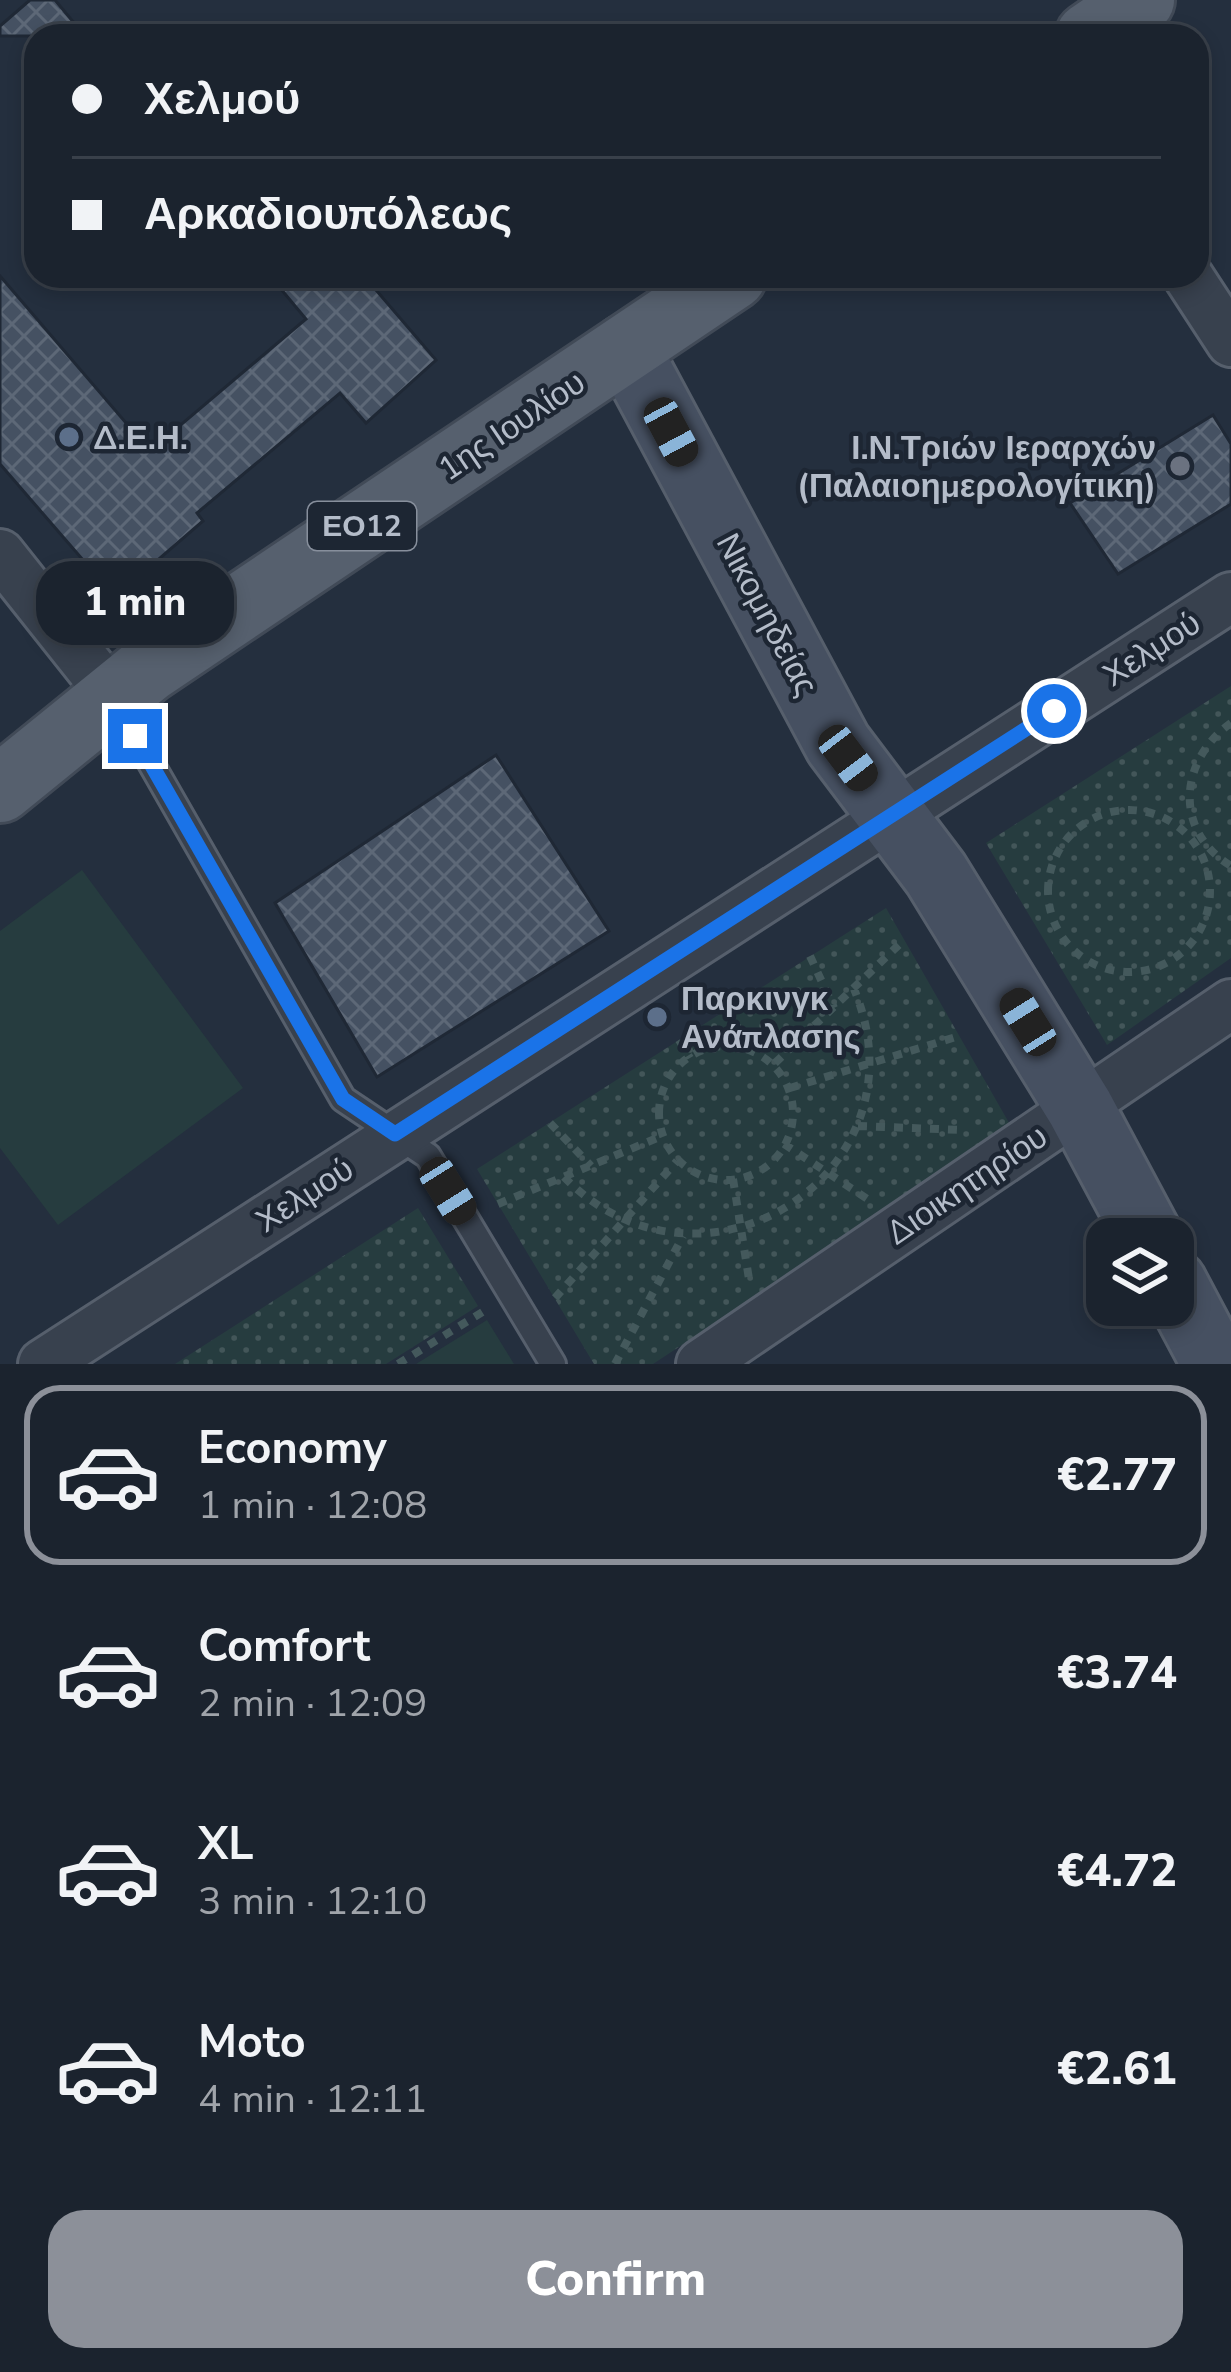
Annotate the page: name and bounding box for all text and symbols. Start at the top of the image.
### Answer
text: Χελμού [144,69,300,130]
text: Αρκαδιουπόλεως [144,184,512,245]
street label: 1ης Ιουλίου [429,361,594,492]
car [638,392,704,472]
place label: Δ.Ε.Η. [93,416,188,461]
marker: Δ.Ε.Η. [56,424,82,450]
place label: Ι.Ν.Τριών Ιεραρχών (Παλαιοημερολογίτικη) [797,426,1156,509]
marker: Ι.Ν.Τριών Ιεραρχών (Παλαιοημερολογίτικη) [1167,453,1193,479]
road number: ΕΟ12 [308,502,416,550]
street label: Νικομηδείας [705,526,828,704]
callout: 1 min [36,562,234,646]
text: 1 min [84,576,186,629]
street label: Χελμού [1094,601,1209,698]
route start [1027,684,1081,738]
route end [108,709,162,763]
car [812,718,884,798]
place label: Παρκινγκ Ανάπλασης [681,977,861,1060]
car [994,982,1062,1062]
marker: Παρκινγκ Ανάπλασης [644,1004,670,1030]
street label: Διοικητηρίου [877,1115,1056,1256]
street label: Χελμού [247,1147,362,1244]
car [414,1151,482,1231]
map controls [1086,1218,1194,1326]
button: layers [1086,1218,1194,1326]
text: Economy [198,1418,387,1479]
icon: car [54,1421,162,1529]
text: €2.77 [1057,1445,1177,1506]
text: 1 min · 12:08 [198,1479,427,1532]
text: Comfort [198,1616,370,1677]
icon: car [54,1619,162,1727]
text: €3.74 [1057,1643,1177,1704]
text: 2 min · 12:09 [198,1677,427,1730]
text: XL [198,1814,254,1875]
icon: car [54,1817,162,1925]
text: €4.72 [1057,1841,1177,1902]
text: 3 min · 12:10 [198,1875,427,1928]
text: Moto [198,2012,306,2073]
icon: car [54,2015,162,2123]
text: €2.61 [1057,2039,1177,2100]
text: 4 min · 12:11 [198,2073,427,2126]
button: Confirm [48,2210,1183,2348]

